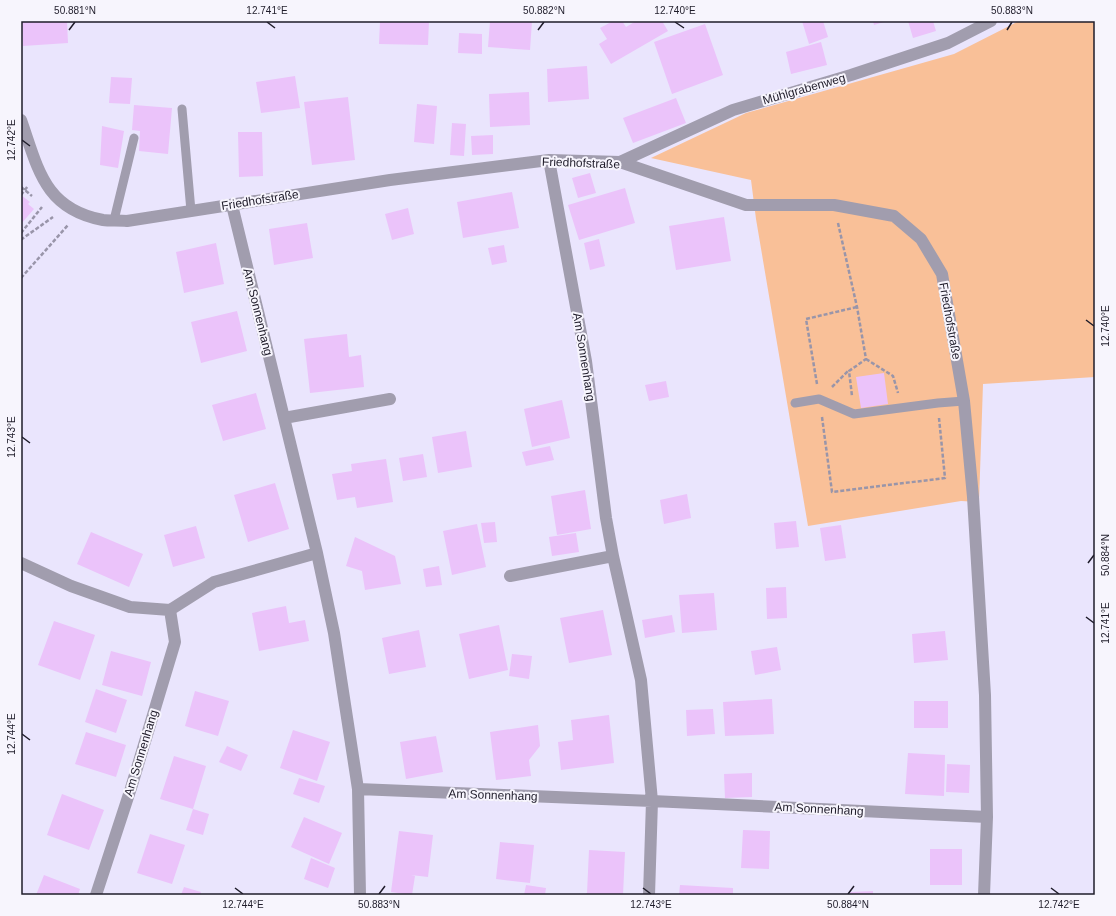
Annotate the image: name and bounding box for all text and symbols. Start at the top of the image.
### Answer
text: 50.881°N [54,5,96,16]
text: 12.741°E [246,5,288,16]
text: 50.882°N [523,5,565,16]
text: 12.740°E [654,5,696,16]
text: 50.883°N [991,5,1033,16]
street label: Mühlgrabenweg [761,71,847,107]
text: 12.742°E [6,119,17,161]
street label: Friedhofstraße [542,155,621,171]
street label: Friedhofstraße [220,187,300,213]
street label: Am Sonnenhang [240,267,276,357]
street label: Friedhofstraße [936,281,964,361]
text: 12.740°E [1100,305,1111,347]
street label: Am Sonnenhang [570,312,598,402]
text: 12.743°E [6,416,17,458]
text: 50.884°N [1100,534,1111,576]
text: 12.741°E [1100,602,1111,644]
street label: Am Sonnenhang [121,708,161,798]
text: 12.744°E [6,713,17,755]
street label: Am Sonnenhang [448,786,538,804]
street label: Am Sonnenhang [774,800,864,818]
text: 12.744°E [222,899,264,910]
text: 50.883°N [358,899,400,910]
text: 12.743°E [630,899,672,910]
text: 50.884°N [827,899,869,910]
text: 12.742°E [1038,899,1080,910]

